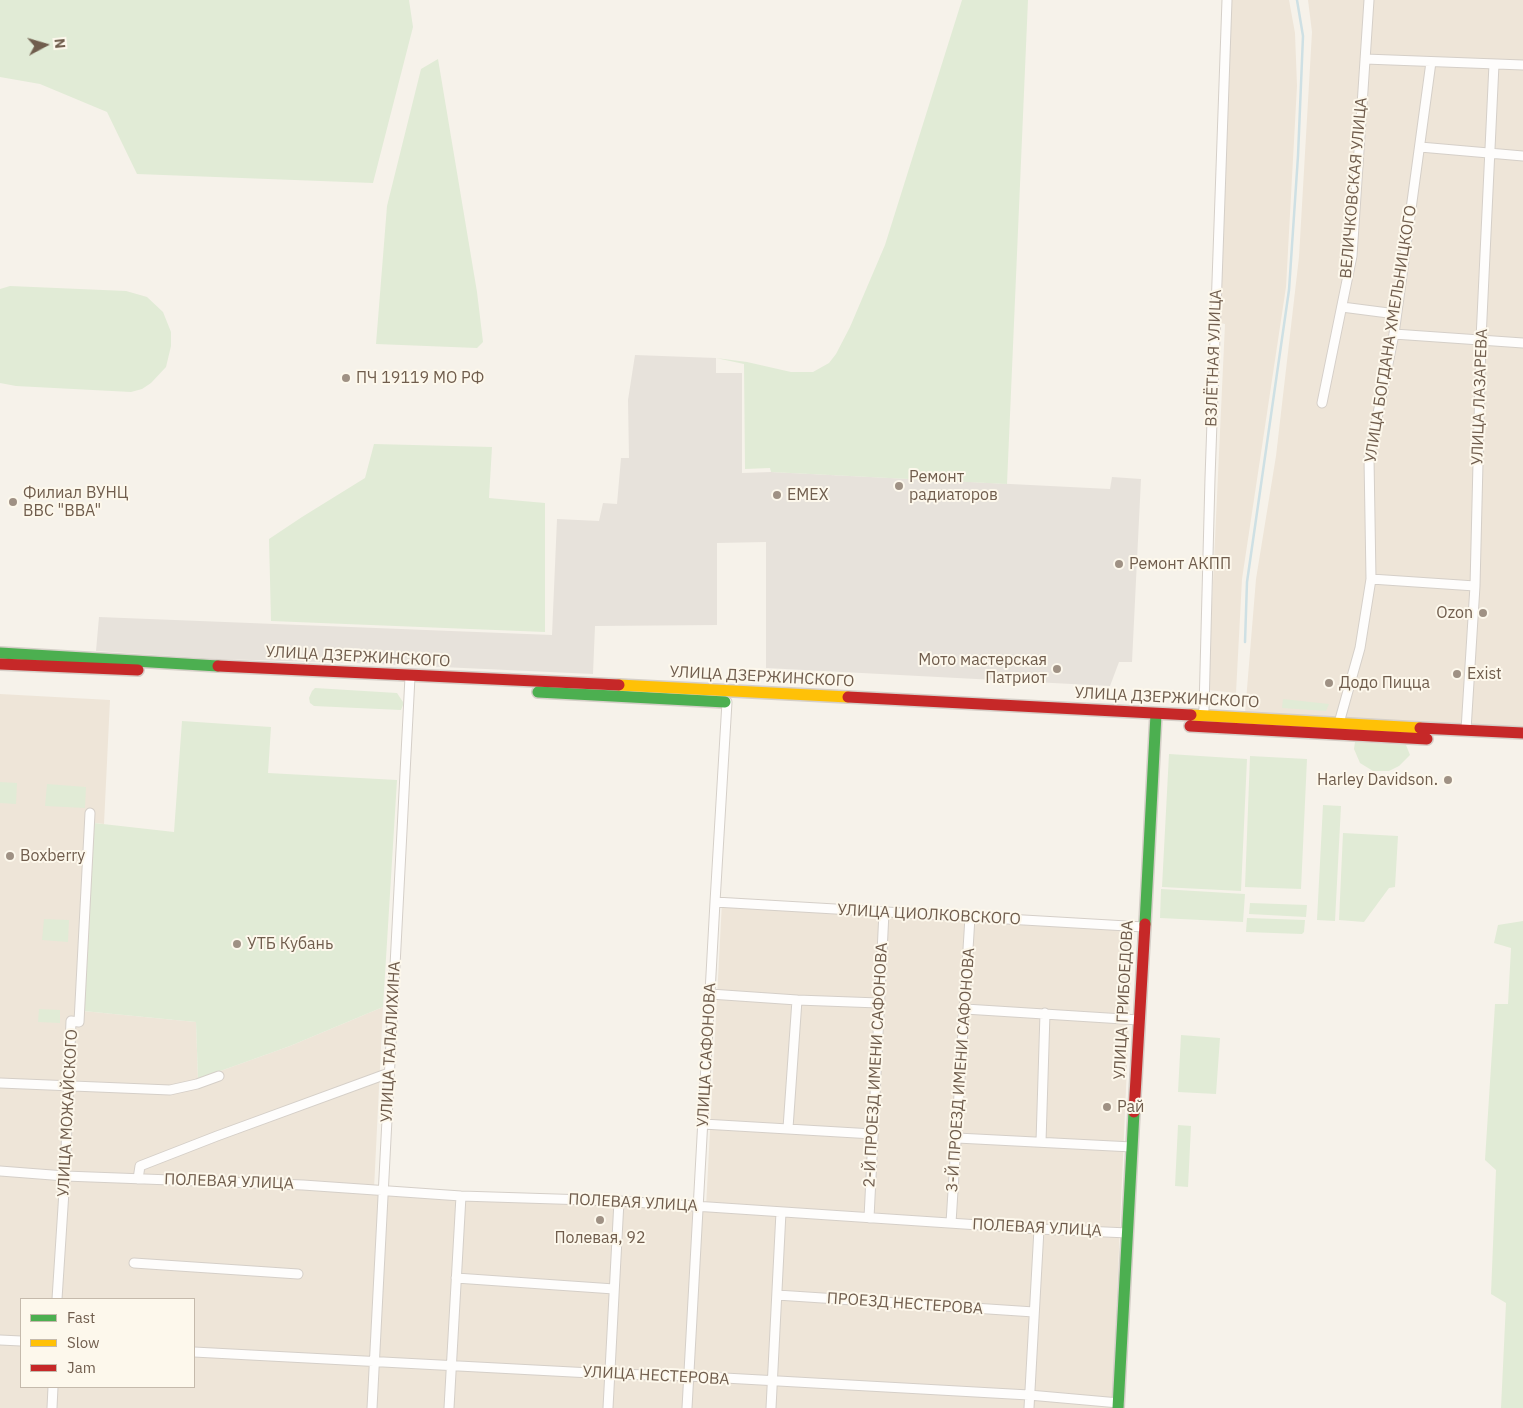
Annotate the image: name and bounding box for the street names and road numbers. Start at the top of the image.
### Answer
street label: ВЕЛИЧКОВСКАЯ УЛИЦА [1337,97,1371,279]
street label: УЛИЦА БОГДАНА ХМЕЛЬНИЦКОГО [1361,204,1421,464]
street label: ВЗЛЁТНАЯ УЛИЦА [1202,289,1226,427]
street label: УЛИЦА ЛАЗАРЕВА [1468,328,1492,466]
street label: УЛИЦА ДЗЕРЖИНСКОГО [265,643,451,671]
street label: УЛИЦА ДЗЕРЖИНСКОГО [669,663,855,691]
street label: УЛИЦА ДЗЕРЖИНСКОГО [1074,684,1260,712]
street label: УЛИЦА ЦИОЛКОВСКОГО [837,901,1021,929]
street label: УЛИЦА ГРИБОЕДОВА [1110,920,1138,1080]
street label: 2-Й ПРОЕЗД ИМЕНИ САФОНОВА [860,942,892,1188]
street label: 3-Й ПРОЕЗД ИМЕНИ САФОНОВА [943,947,979,1193]
street label: УЛИЦА ТАЛАЛИХИНА [377,961,405,1123]
street label: УЛИЦА САФОНОВА [694,982,720,1128]
street label: УЛИЦА МОЖАЙСКОГО [54,1029,82,1197]
street label: ПОЛЕВАЯ УЛИЦА [164,1170,294,1194]
street label: ПОЛЕВАЯ УЛИЦА [568,1190,698,1216]
street label: ПОЛЕВАЯ УЛИЦА [972,1215,1102,1241]
street label: ПРОЕЗД НЕСТЕРОВА [826,1289,984,1319]
street label: УЛИЦА НЕСТЕРОВА [582,1363,730,1389]

